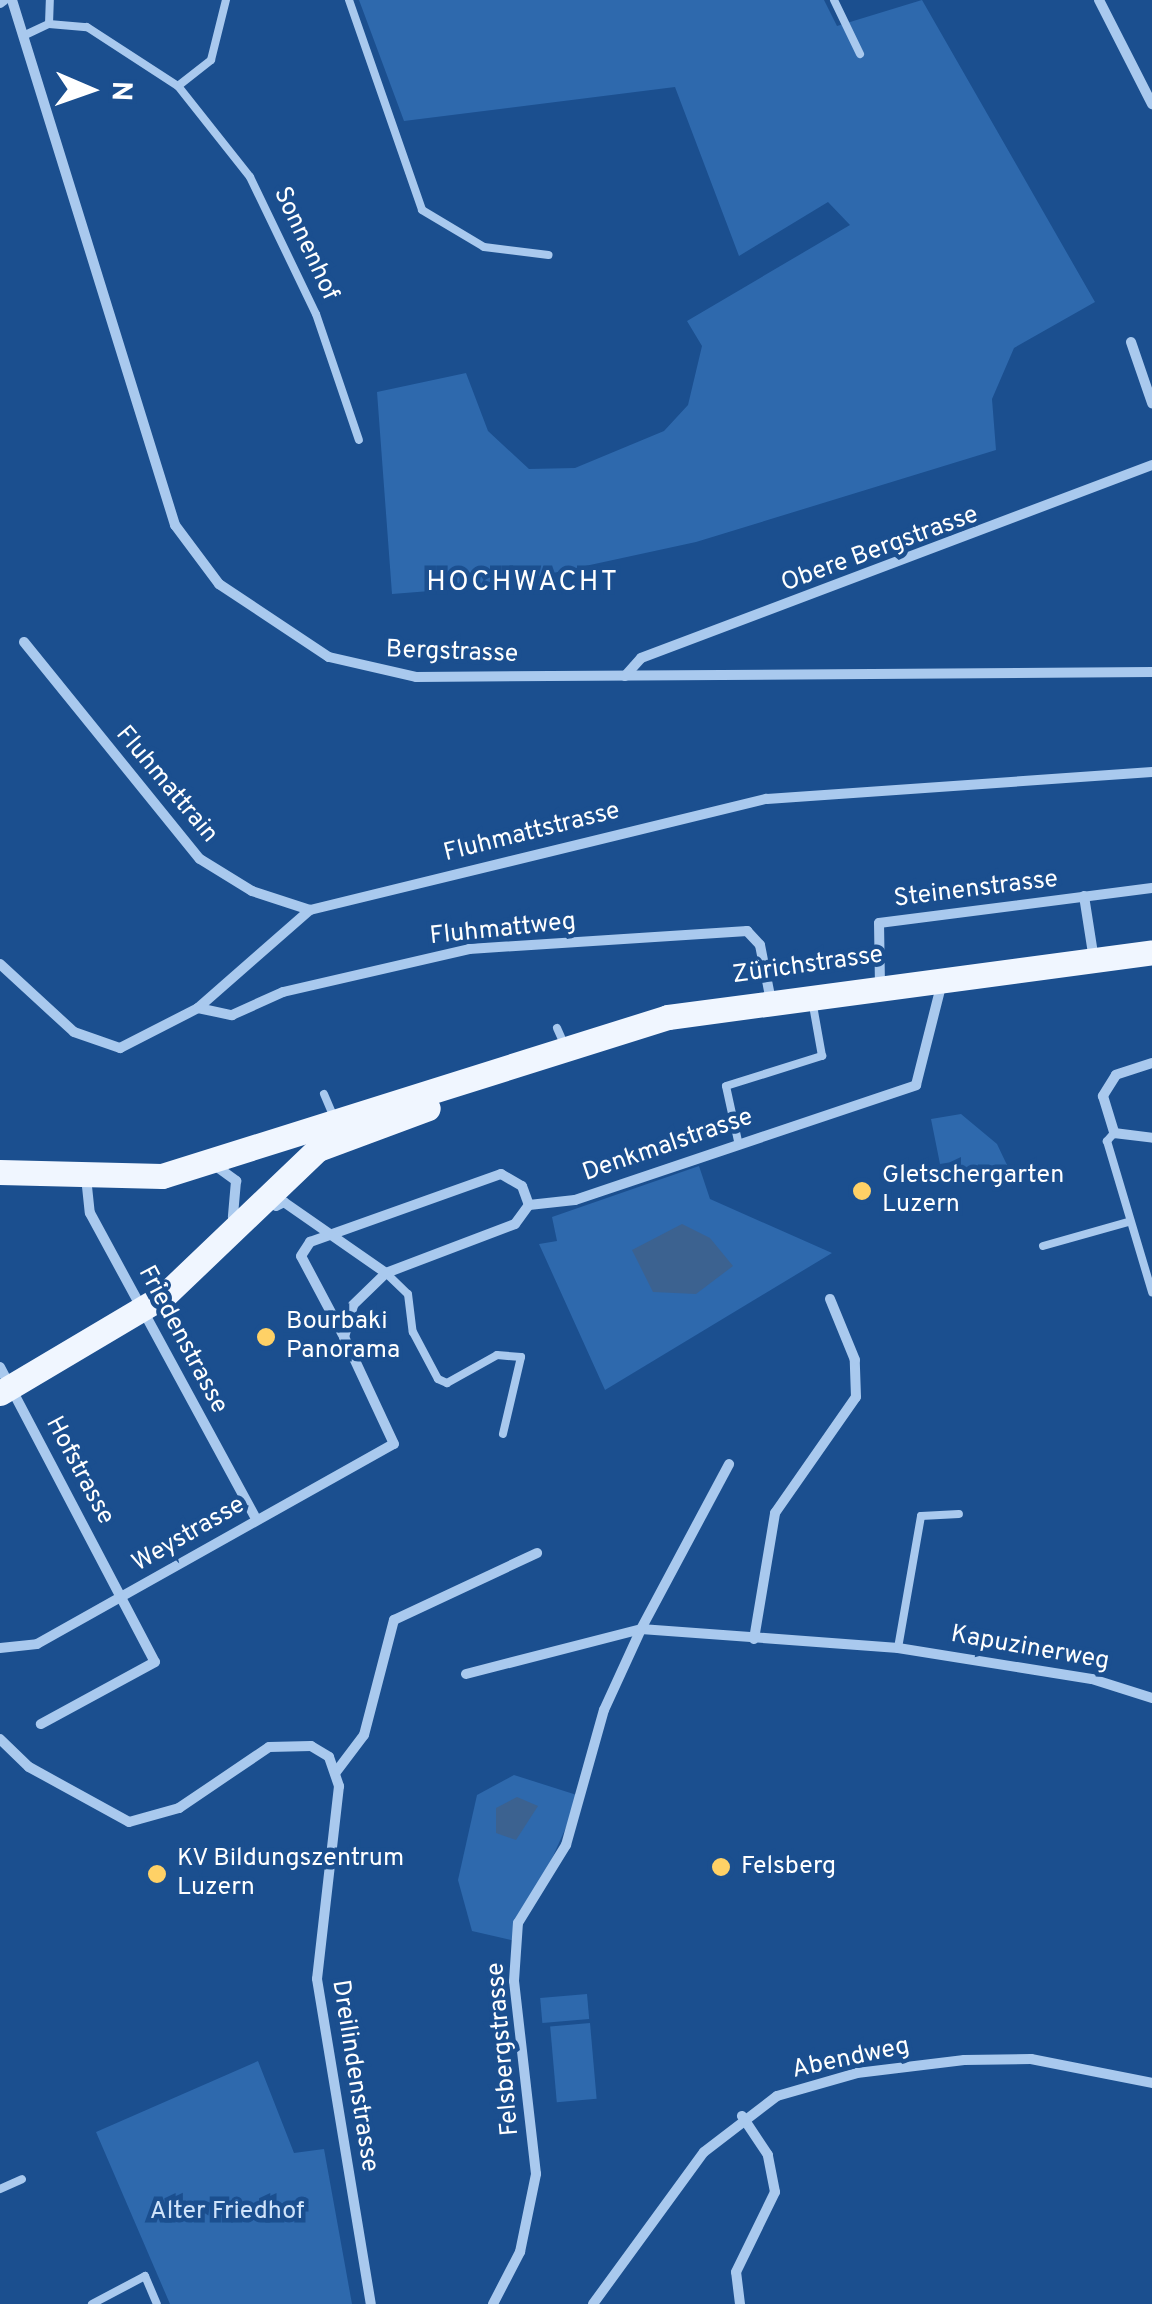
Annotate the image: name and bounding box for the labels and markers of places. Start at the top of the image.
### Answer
place label: Gletschergarten Luzern [882,1162,1064,1221]
marker: Gletschergarten Luzern [851,1180,873,1202]
place label: Bourbaki Panorama [286,1308,400,1367]
marker: Bourbaki Panorama [255,1326,277,1348]
place label: KV Bildungszentrum Luzern [177,1845,405,1904]
place label: Felsberg [741,1852,836,1882]
marker: Felsberg [710,1856,732,1878]
marker: KV Bildungszentrum Luzern [146,1863,168,1885]

